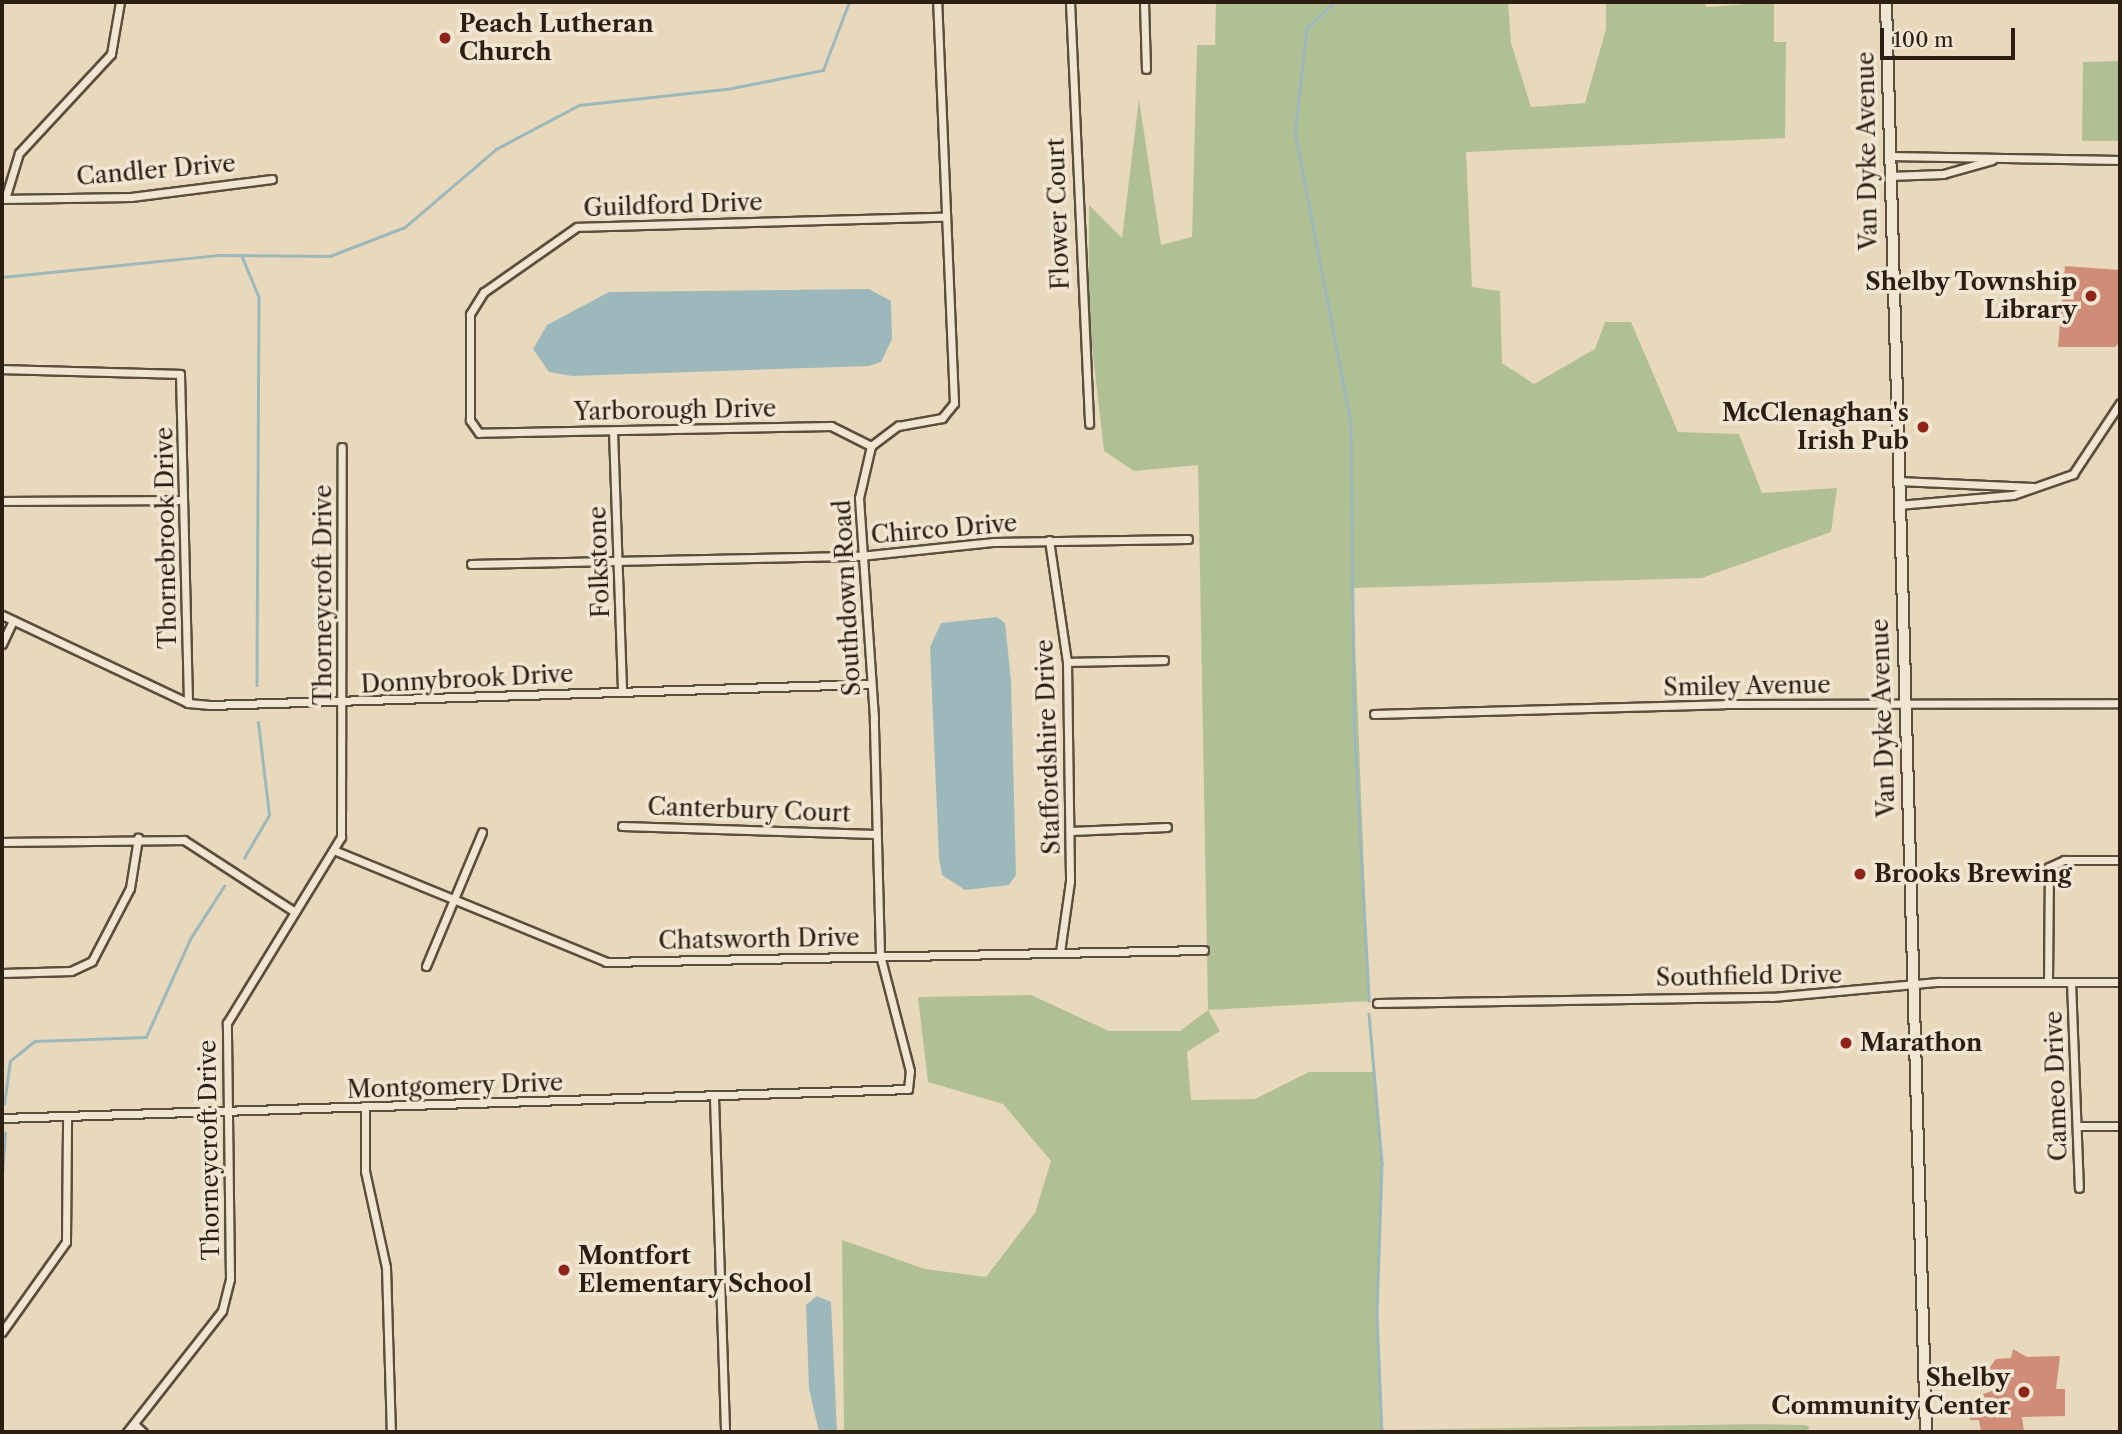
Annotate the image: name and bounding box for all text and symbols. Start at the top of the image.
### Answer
place label: Peach Lutheran Church [459,10,654,66]
scale bar [1884,14,2019,58]
text: 100 m [1893,27,1954,52]
marker: Peach Lutheran Church [437,30,453,46]
street label: Van Dyke Avenue [1851,51,1883,251]
street label: Flower Court [1041,137,1075,291]
street label: Candler Drive [75,149,237,191]
street label: Guildford Drive [583,187,763,223]
place label: Shelby Township Library [1864,268,2077,324]
marker: Shelby Township Library [2083,288,2099,304]
street label: Yarborough Drive [574,394,776,426]
place label: McClenaghan's Irish Pub [1722,399,1909,455]
marker: McClenaghan's Irish Pub [1915,419,1931,435]
street label: Thornebrook Drive [150,426,182,650]
street label: Thorneycroft Drive [309,485,337,705]
street label: Southdown Road [827,499,867,697]
street label: Folkstone [583,505,615,619]
street label: Chirco Drive [870,508,1018,550]
street label: Van Dyke Avenue [1865,618,1901,818]
street label: Staffordshire Drive [1030,639,1066,855]
street label: Donnybrook Drive [360,659,574,699]
street label: Smiley Avenue [1662,670,1832,702]
street label: Canterbury Court [647,792,851,828]
place label: Brooks Brewing [1874,860,2072,888]
marker: Brooks Brewing [1852,866,1868,882]
street label: Chatsworth Drive [658,923,860,955]
street label: Southfield Drive [1656,960,1842,992]
street label: Cameo Drive [2039,1010,2073,1162]
place label: Marathon [1860,1029,1982,1057]
marker: Marathon [1838,1035,1854,1051]
street label: Thorneycroft Drive [193,1039,225,1261]
street label: Montgomery Drive [346,1068,564,1104]
place label: Montfort Elementary School [578,1242,813,1298]
marker: Montfort Elementary School [556,1262,572,1278]
place label: Shelby Community Center [1771,1364,2010,1420]
marker: Shelby Community Center [2016,1384,2032,1400]

